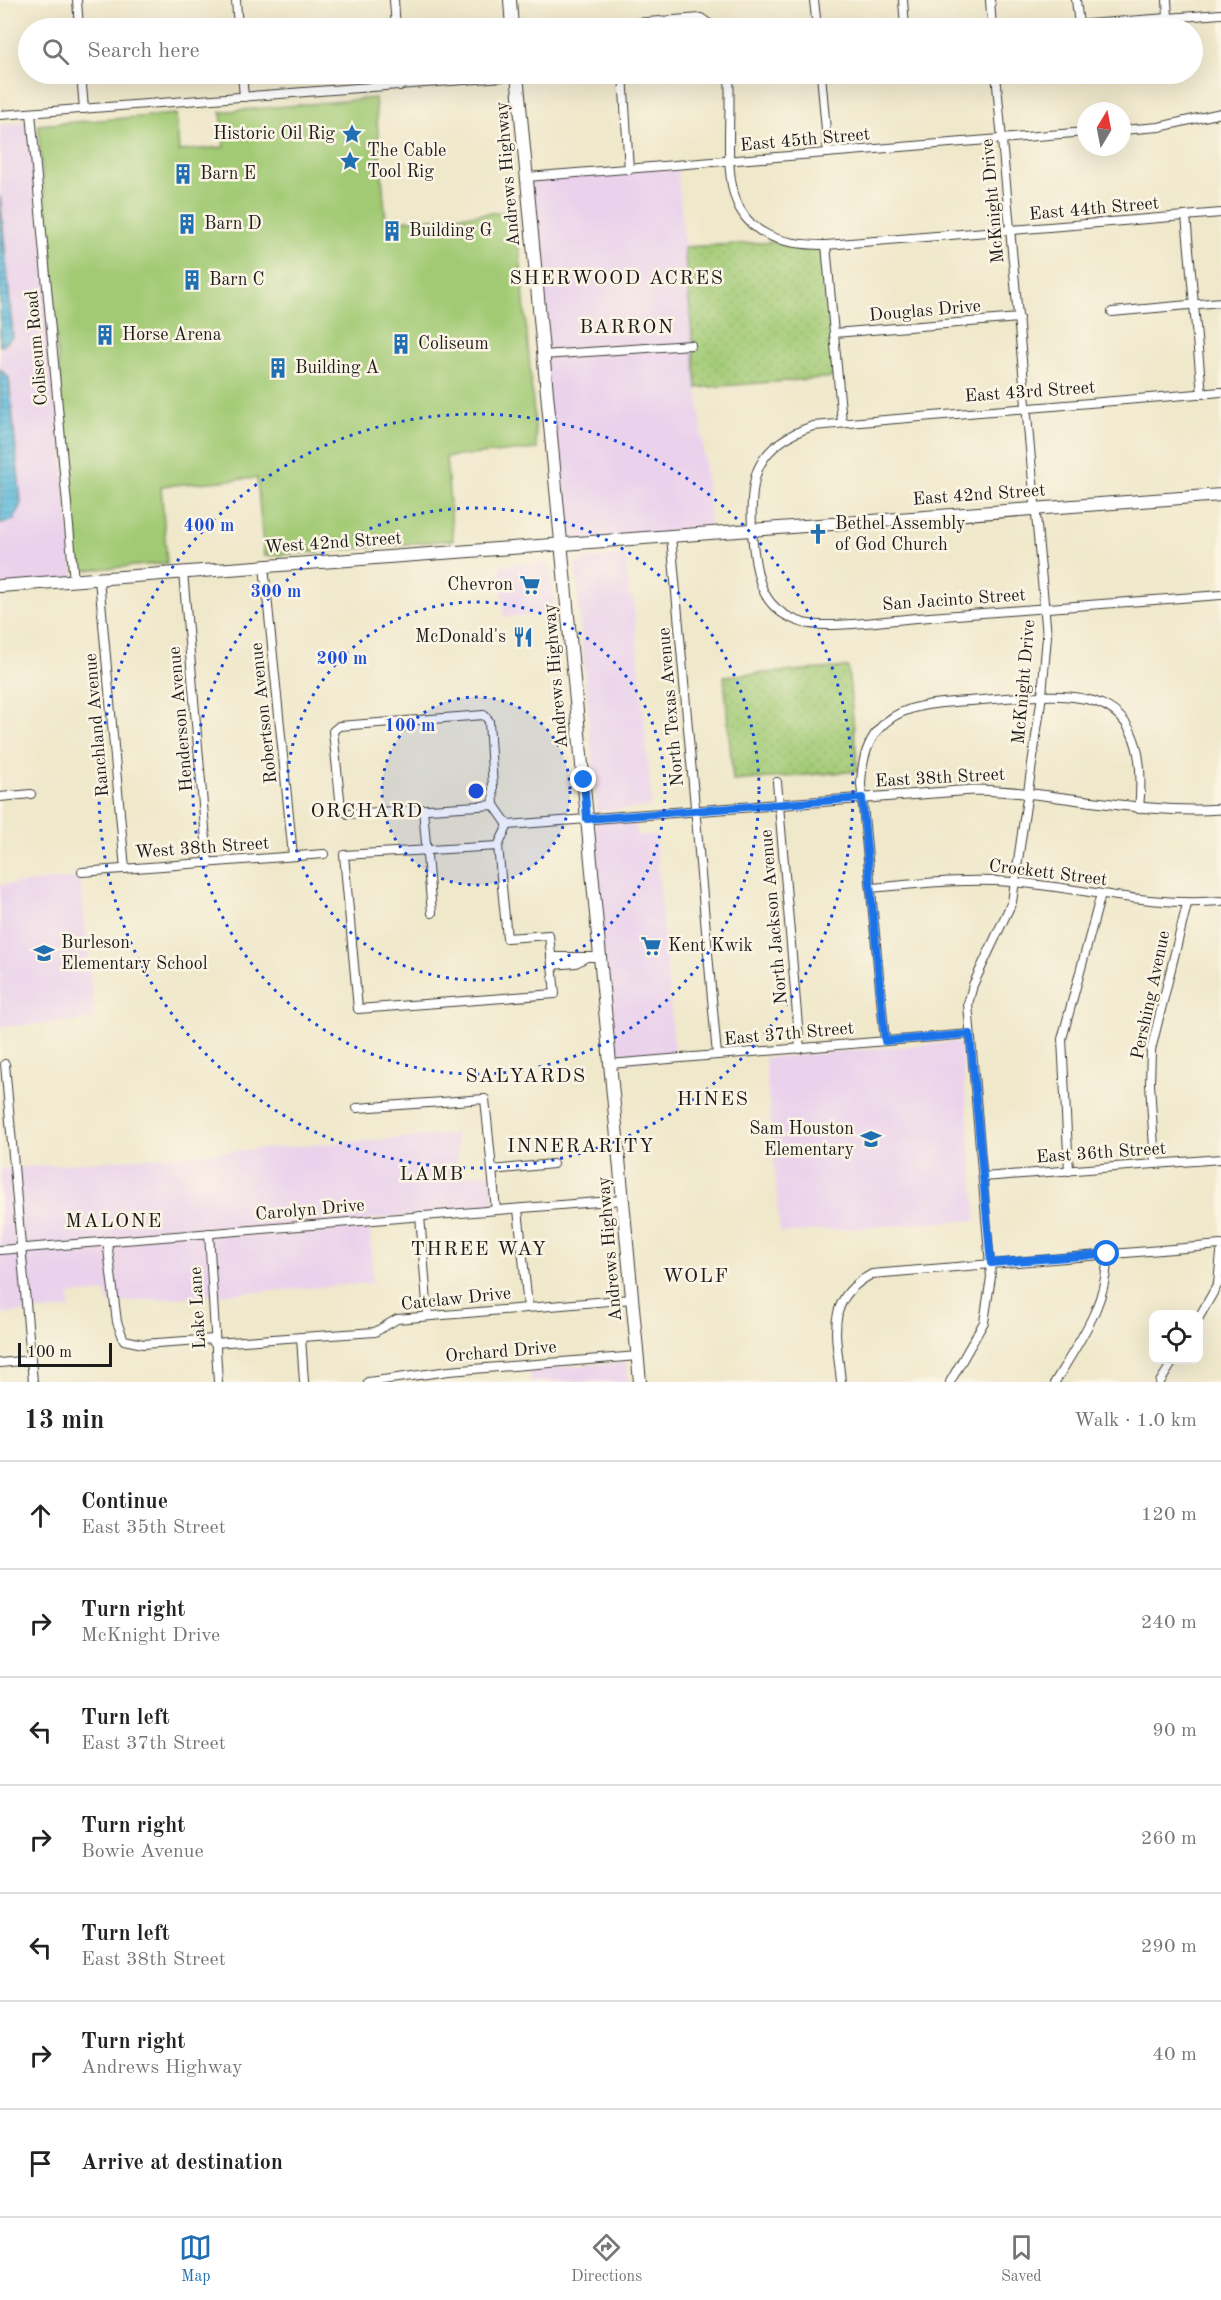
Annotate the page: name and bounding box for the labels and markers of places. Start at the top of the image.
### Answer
place icon: Historic Oil Rig [340,122,364,146]
place label: Historic Oil Rig [213,125,335,143]
place label: The Cable Tool Rig [367,142,446,181]
place icon: The Cable Tool Rig [338,149,362,173]
building icon: Barn E [171,162,195,186]
place label: Barn E [200,165,256,183]
building icon: Barn D [175,212,199,236]
place label: Barn D [204,215,262,233]
building icon: Building G [380,219,404,243]
place label: Building G [409,222,492,240]
building icon: Barn C [180,268,204,292]
place label: Barn C [209,271,265,289]
building icon: Horse Arena [93,323,117,347]
place label: Horse Arena [122,326,222,344]
building icon: Coliseum [389,332,413,356]
place label: Coliseum [418,335,489,353]
building icon: Building A [266,356,290,380]
place label: Building A [295,359,379,377]
place label: Bethel Assembly of God Church [835,515,966,554]
church icon: Bethel Assembly of God Church [806,522,830,546]
supermarket icon: Chevron [518,573,542,597]
place label: Chevron [447,576,513,594]
restaurant icon: McDonald's [511,625,535,649]
place label: McDonald's [415,628,506,646]
centre of rings [466,781,486,801]
place label: Burleson Elementary School [61,934,208,973]
supermarket icon: Kent Kwik [639,934,663,958]
place label: Kent Kwik [668,937,753,955]
school or university icon: Burleson Elementary School [32,941,56,965]
place label: Sam Houston Elementary [749,1120,854,1159]
school or university icon: Sam Houston Elementary [859,1127,883,1151]

